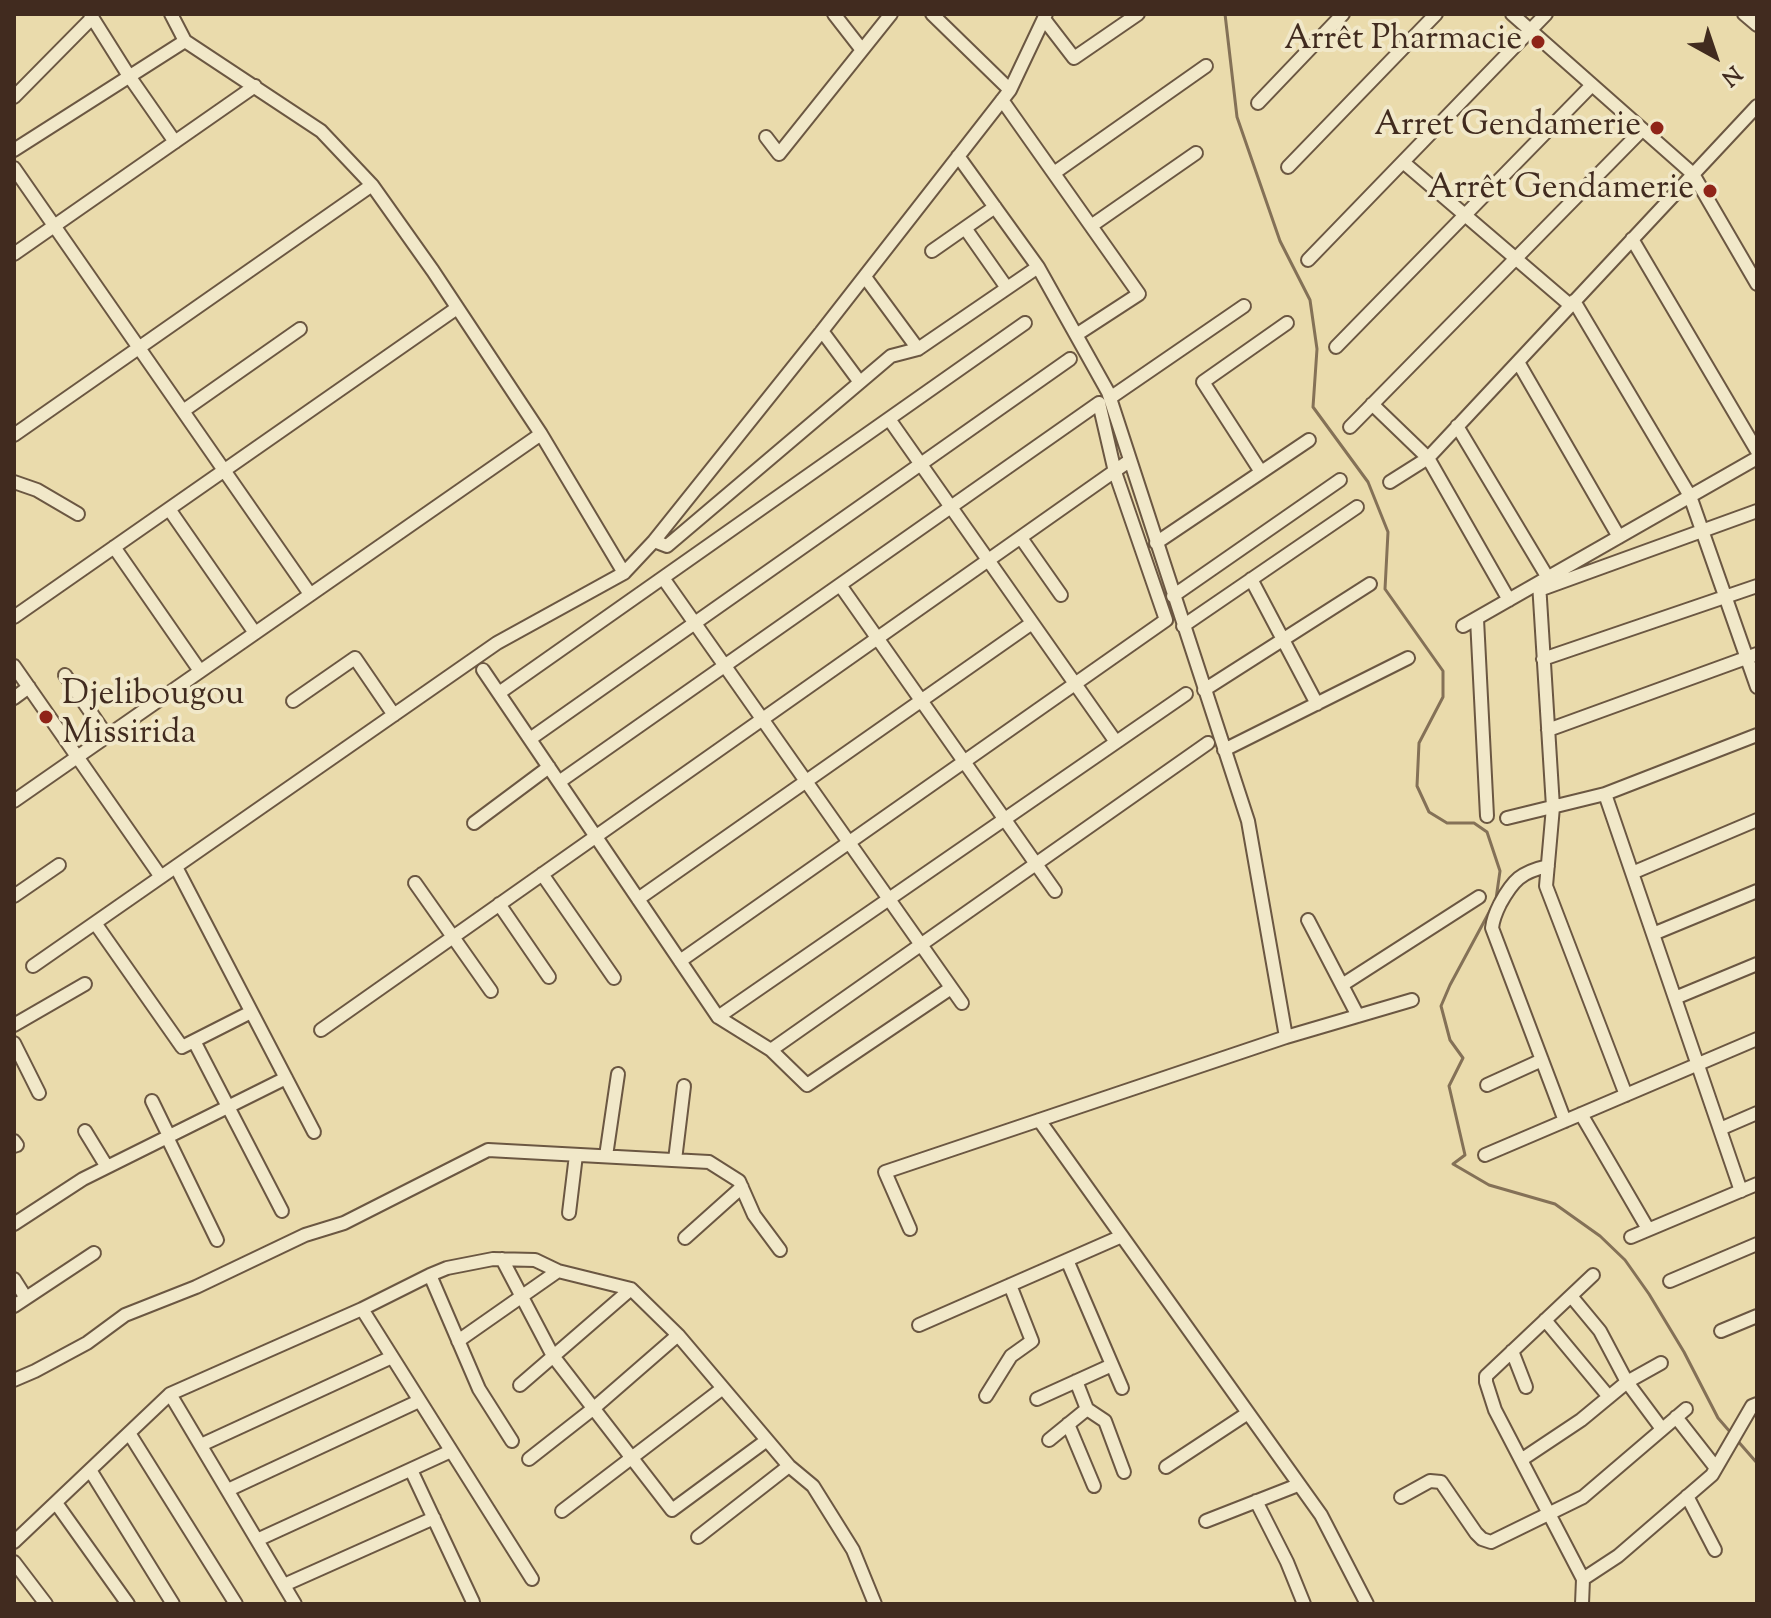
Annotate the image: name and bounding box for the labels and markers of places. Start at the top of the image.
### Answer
place label: Arrêt Pharmacie [1284,22,1522,62]
marker: Arrêt Pharmacie [1529,33,1547,51]
place label: Arret Gendamerie [1374,108,1641,148]
marker: Arret Gendamerie [1648,119,1666,137]
place label: Arrêt Gendamerie [1427,171,1694,211]
marker: Arrêt Gendamerie [1701,182,1719,200]
place label: Djelibougou Missirida [62,677,244,756]
marker: Djelibougou Missirida [37,708,55,726]

